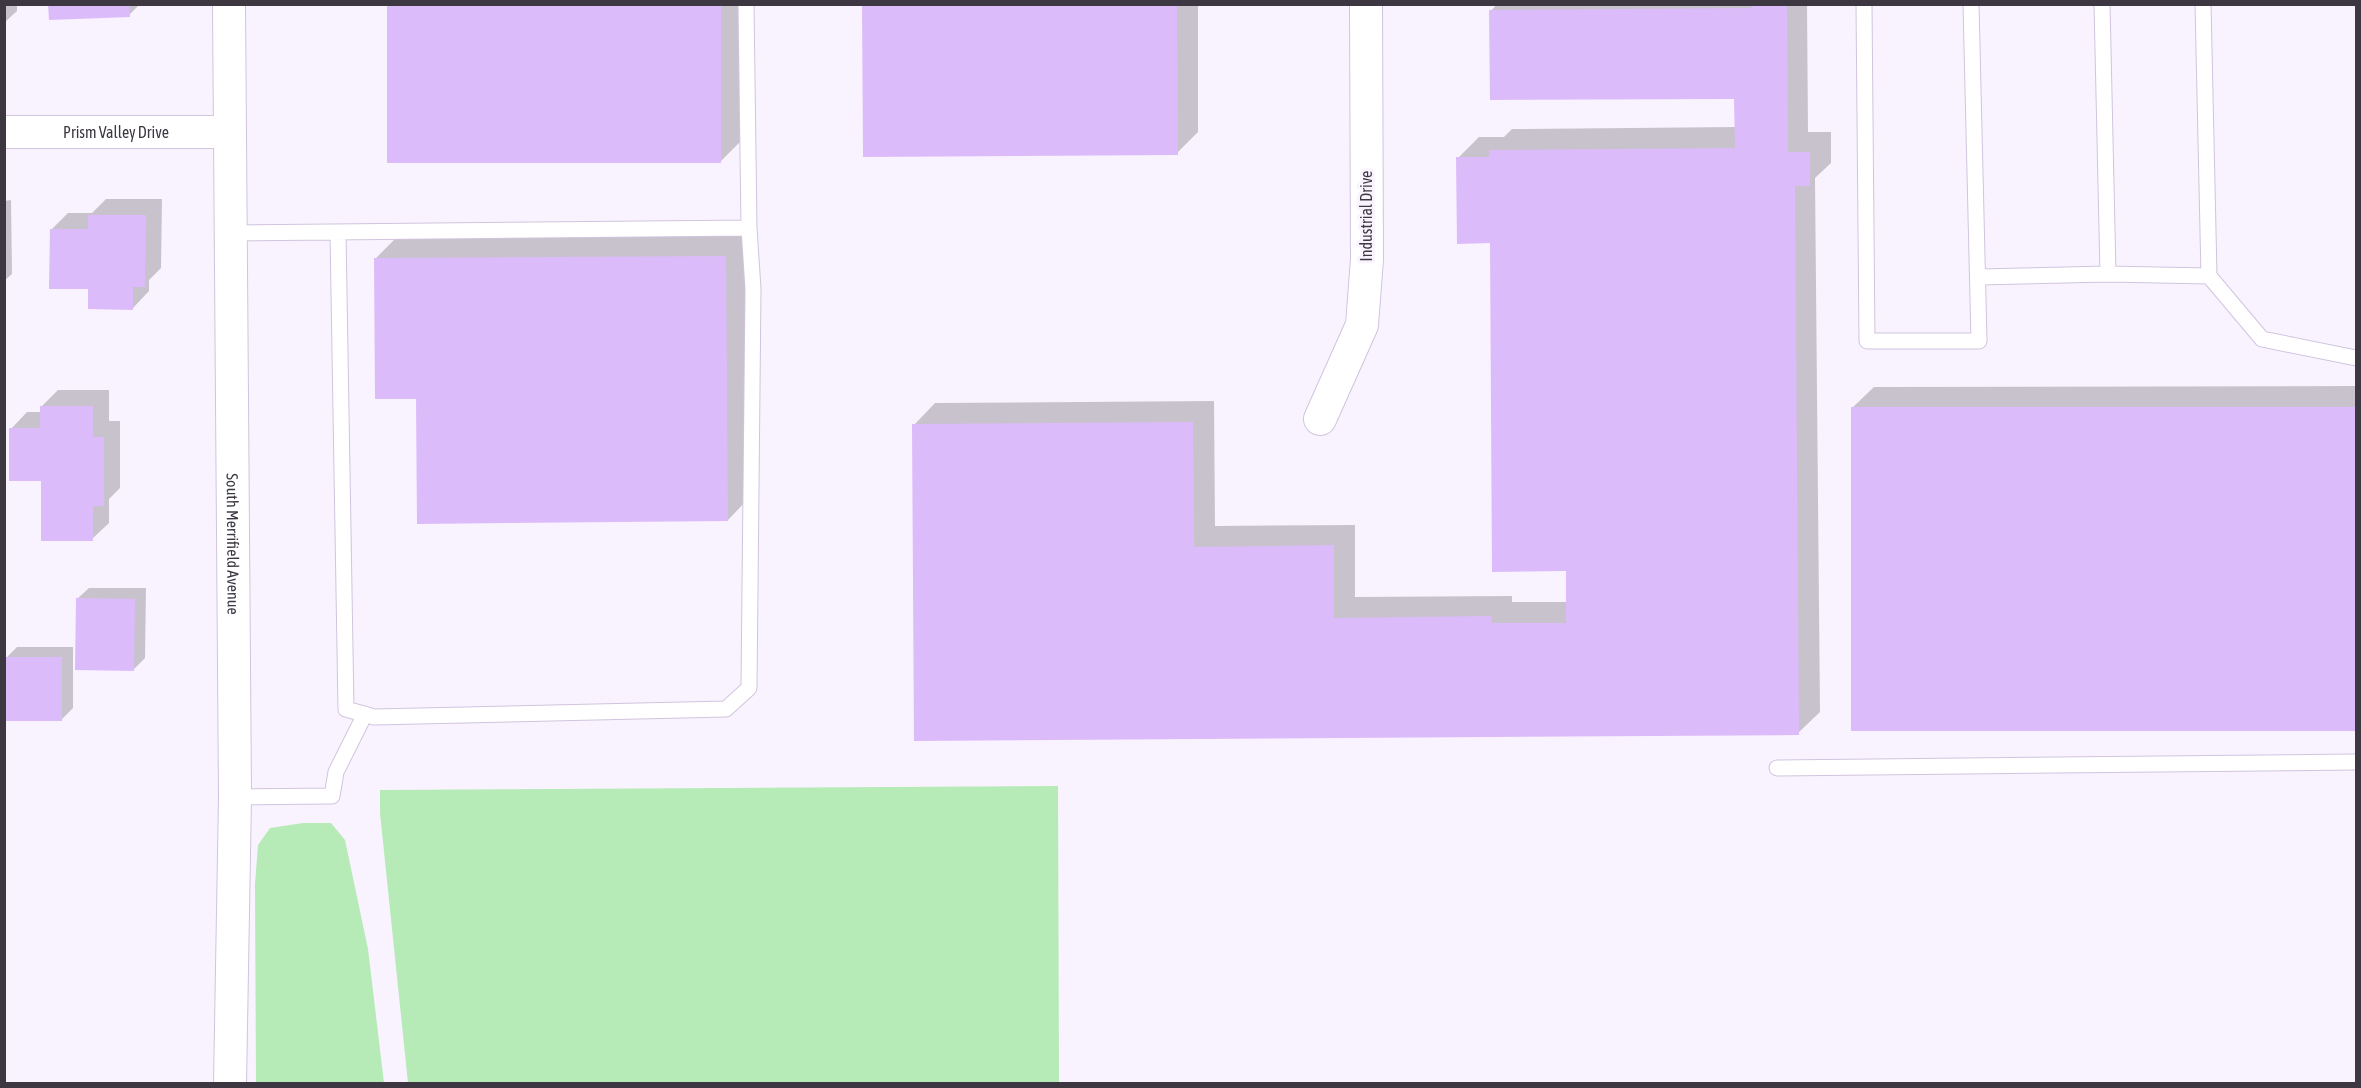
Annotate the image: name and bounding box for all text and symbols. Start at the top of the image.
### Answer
street label: Prism Valley Drive [63,123,169,142]
street label: Industrial Drive [1357,171,1375,261]
street label: South Merrifield Avenue [224,473,243,615]

